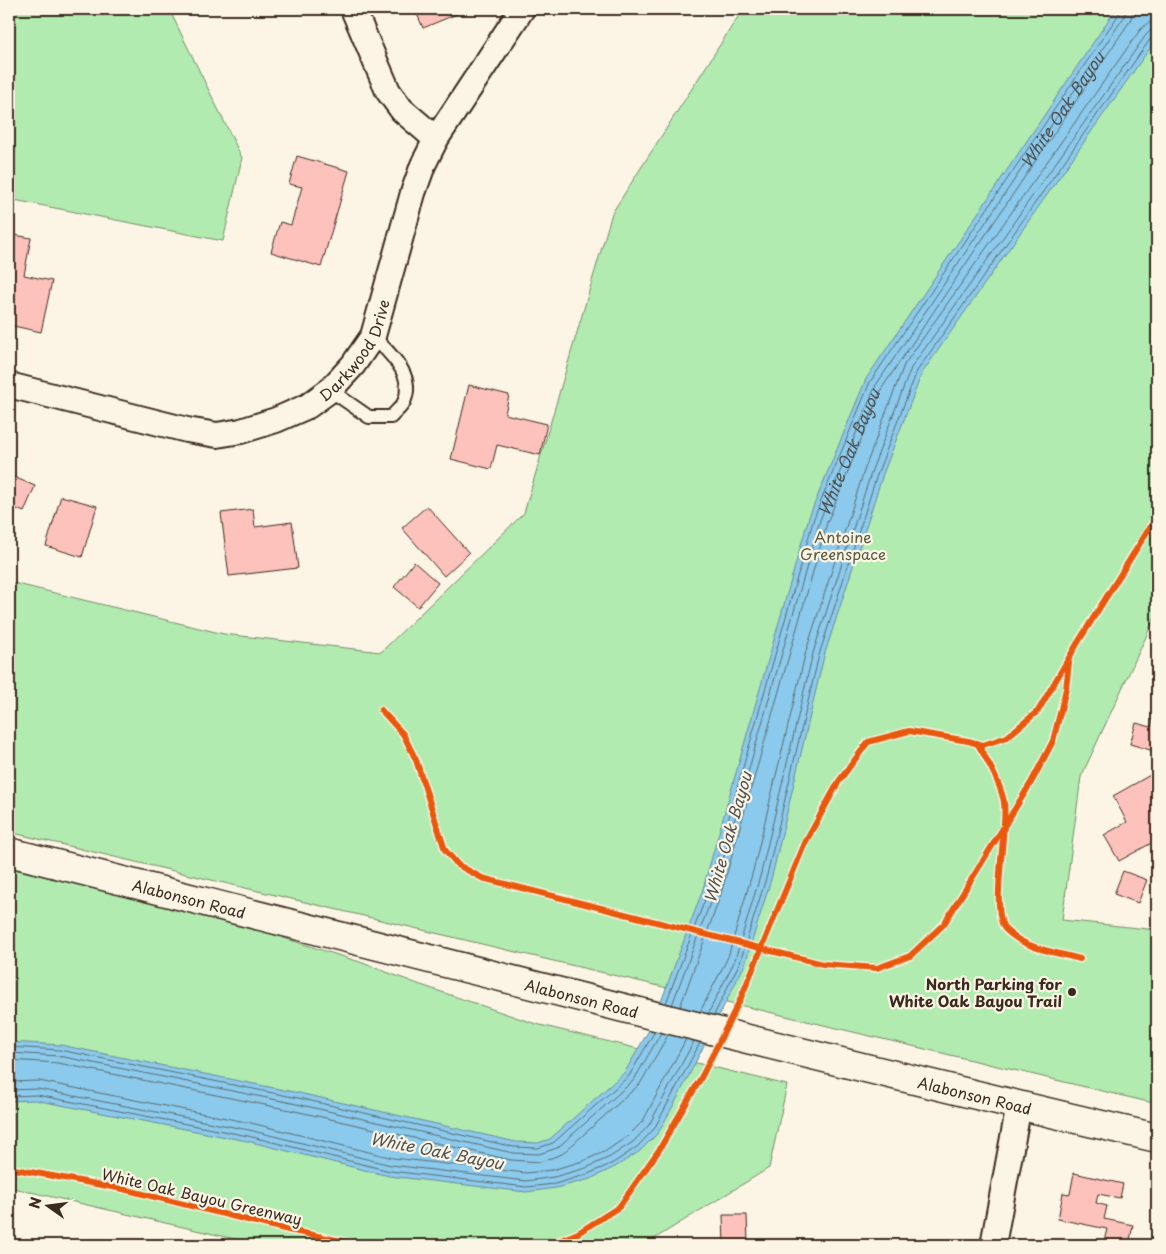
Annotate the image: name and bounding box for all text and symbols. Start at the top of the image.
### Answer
water label: White Oak Bayou [1014,45,1110,172]
street label: Darkwood Drive [314,296,394,406]
water label: White Oak Bayou [811,383,886,519]
park label: Antoine Greenspace [800,525,886,565]
water label: White Oak Bayou [697,767,758,905]
street label: Alabonson Road [130,872,248,923]
street label: Alabonson Road [523,972,641,1023]
place label: North Parking for White Oak Bayou Trail [889,972,1062,1012]
marker: North Parking for White Oak Bayou Trail [1066,986,1078,998]
street label: Alabonson Road [916,1070,1034,1119]
water label: White Oak Bayou [368,1125,507,1175]
street label: White Oak Bayou Greenway [100,1162,304,1230]
north arrow [22,1182,72,1232]
text: N [23,1195,46,1211]

